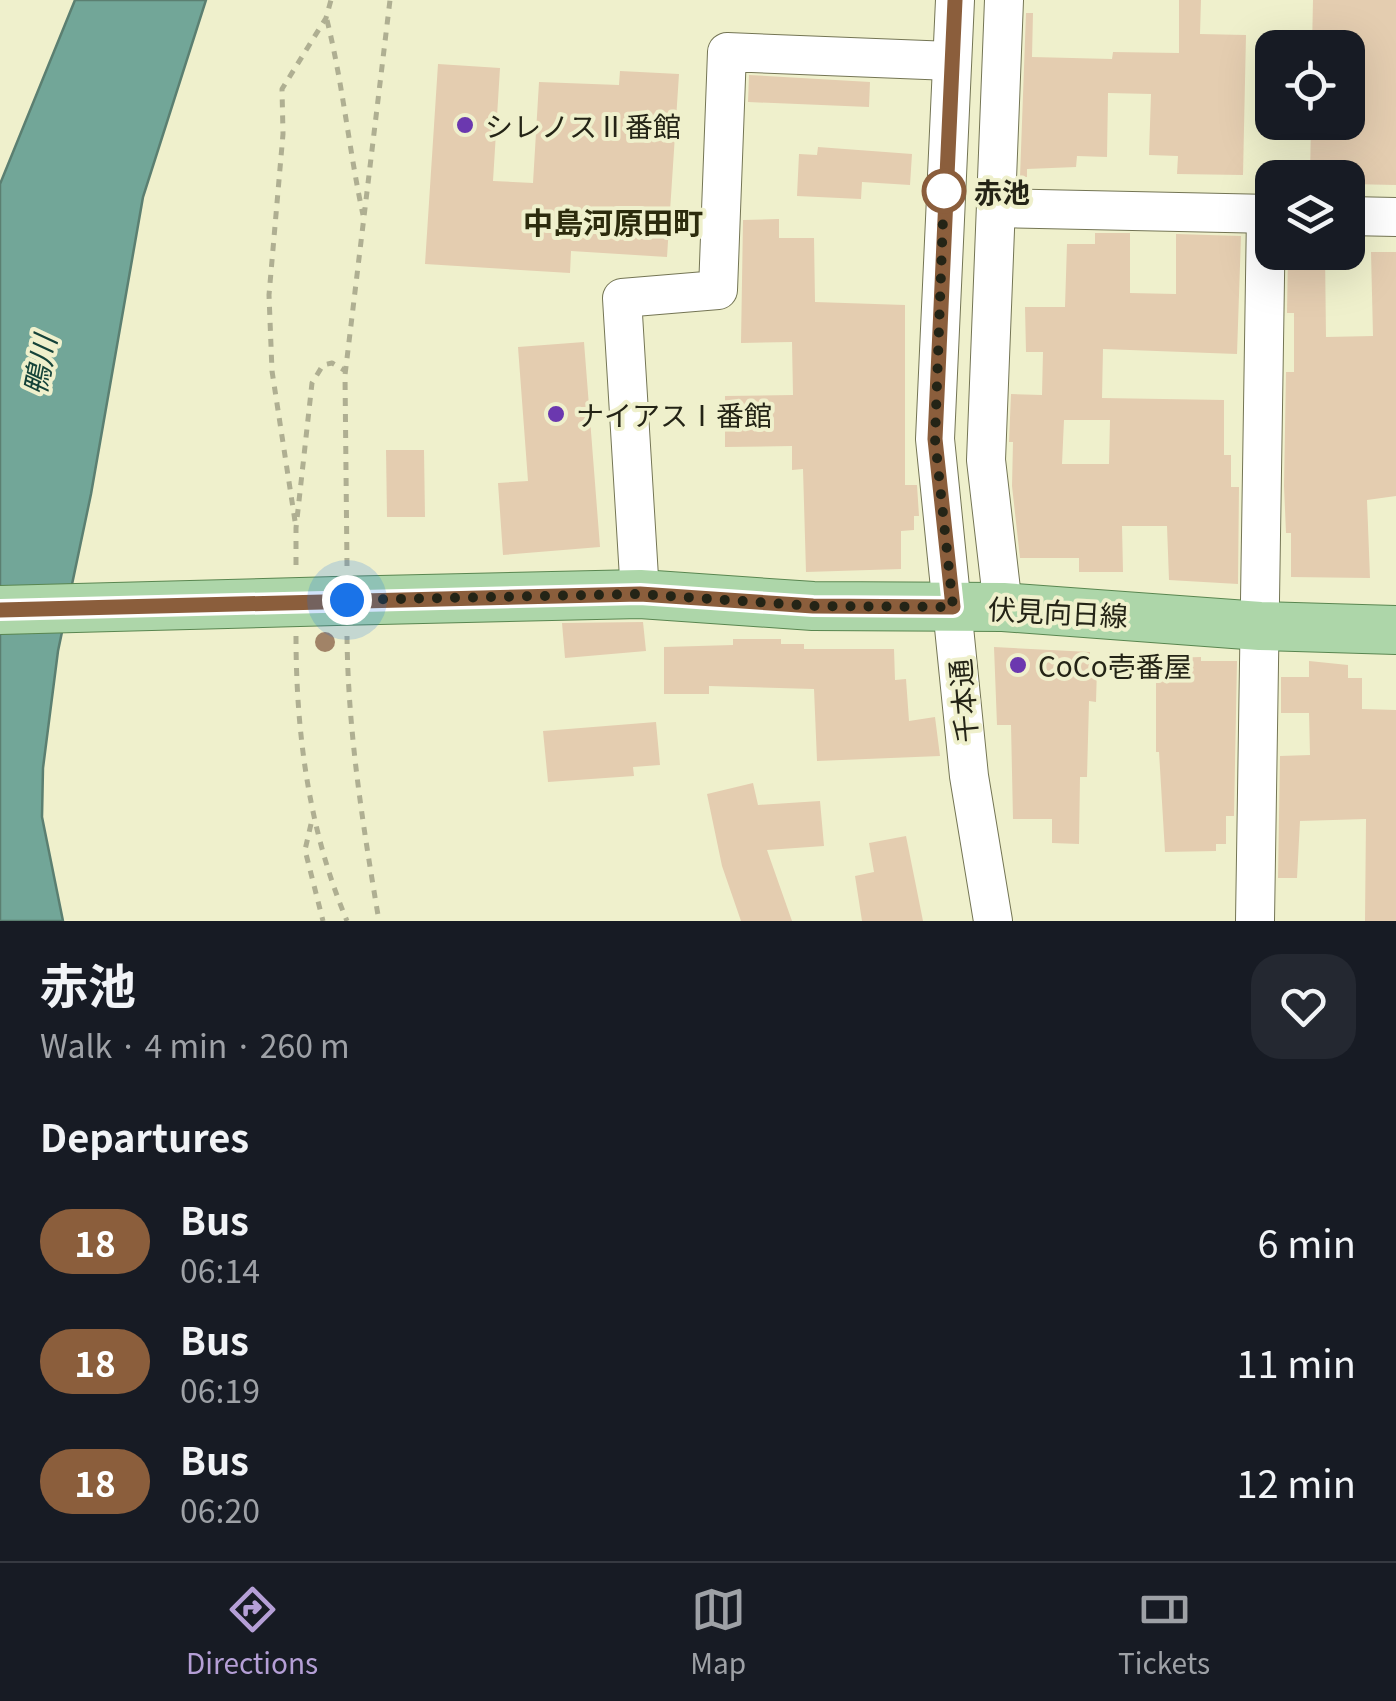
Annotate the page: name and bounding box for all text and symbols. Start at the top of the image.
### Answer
map controls [1255,30,1365,270]
button: locate [1255,30,1365,140]
place label: シレノスⅡ番館 [485,105,681,145]
marker: シレノスⅡ番館 [454,114,476,136]
button: layers [1255,160,1365,270]
marker: 赤池 [923,170,965,212]
place label: 赤池 [974,171,1030,211]
district label: 中島河原田町 [523,199,703,243]
water label: 鴨川 [11,328,66,399]
place label: ナイアスⅠ番館 [576,394,772,434]
marker: ナイアスⅠ番館 [545,403,567,425]
your location [322,575,372,625]
street label: 伏見向日線 [987,587,1129,635]
place label: CoCo壱番屋 [1038,645,1192,685]
marker: CoCo壱番屋 [1007,654,1029,676]
street label: 千本通 [938,657,986,745]
text: 赤池 [40,948,136,1018]
button: heart [1251,954,1356,1059]
text: Walk · 4 min · 260 m [40,1021,350,1067]
text: Departures [40,1108,249,1163]
text: Bus [180,1191,249,1246]
text: 6 min [1258,1214,1356,1269]
text: 18 [74,1216,116,1267]
text: 06:14 [180,1246,260,1292]
text: Bus [180,1311,249,1366]
text: 11 min [1236,1334,1356,1389]
text: 18 [74,1336,116,1387]
text: 06:19 [180,1366,260,1412]
text: Bus [180,1431,249,1486]
text: 12 min [1236,1454,1356,1509]
text: 18 [74,1456,116,1507]
text: 06:20 [180,1486,260,1532]
tab: Directions [186,1582,318,1682]
tab: Map [690,1582,746,1682]
tab: Tickets [1118,1582,1210,1682]

